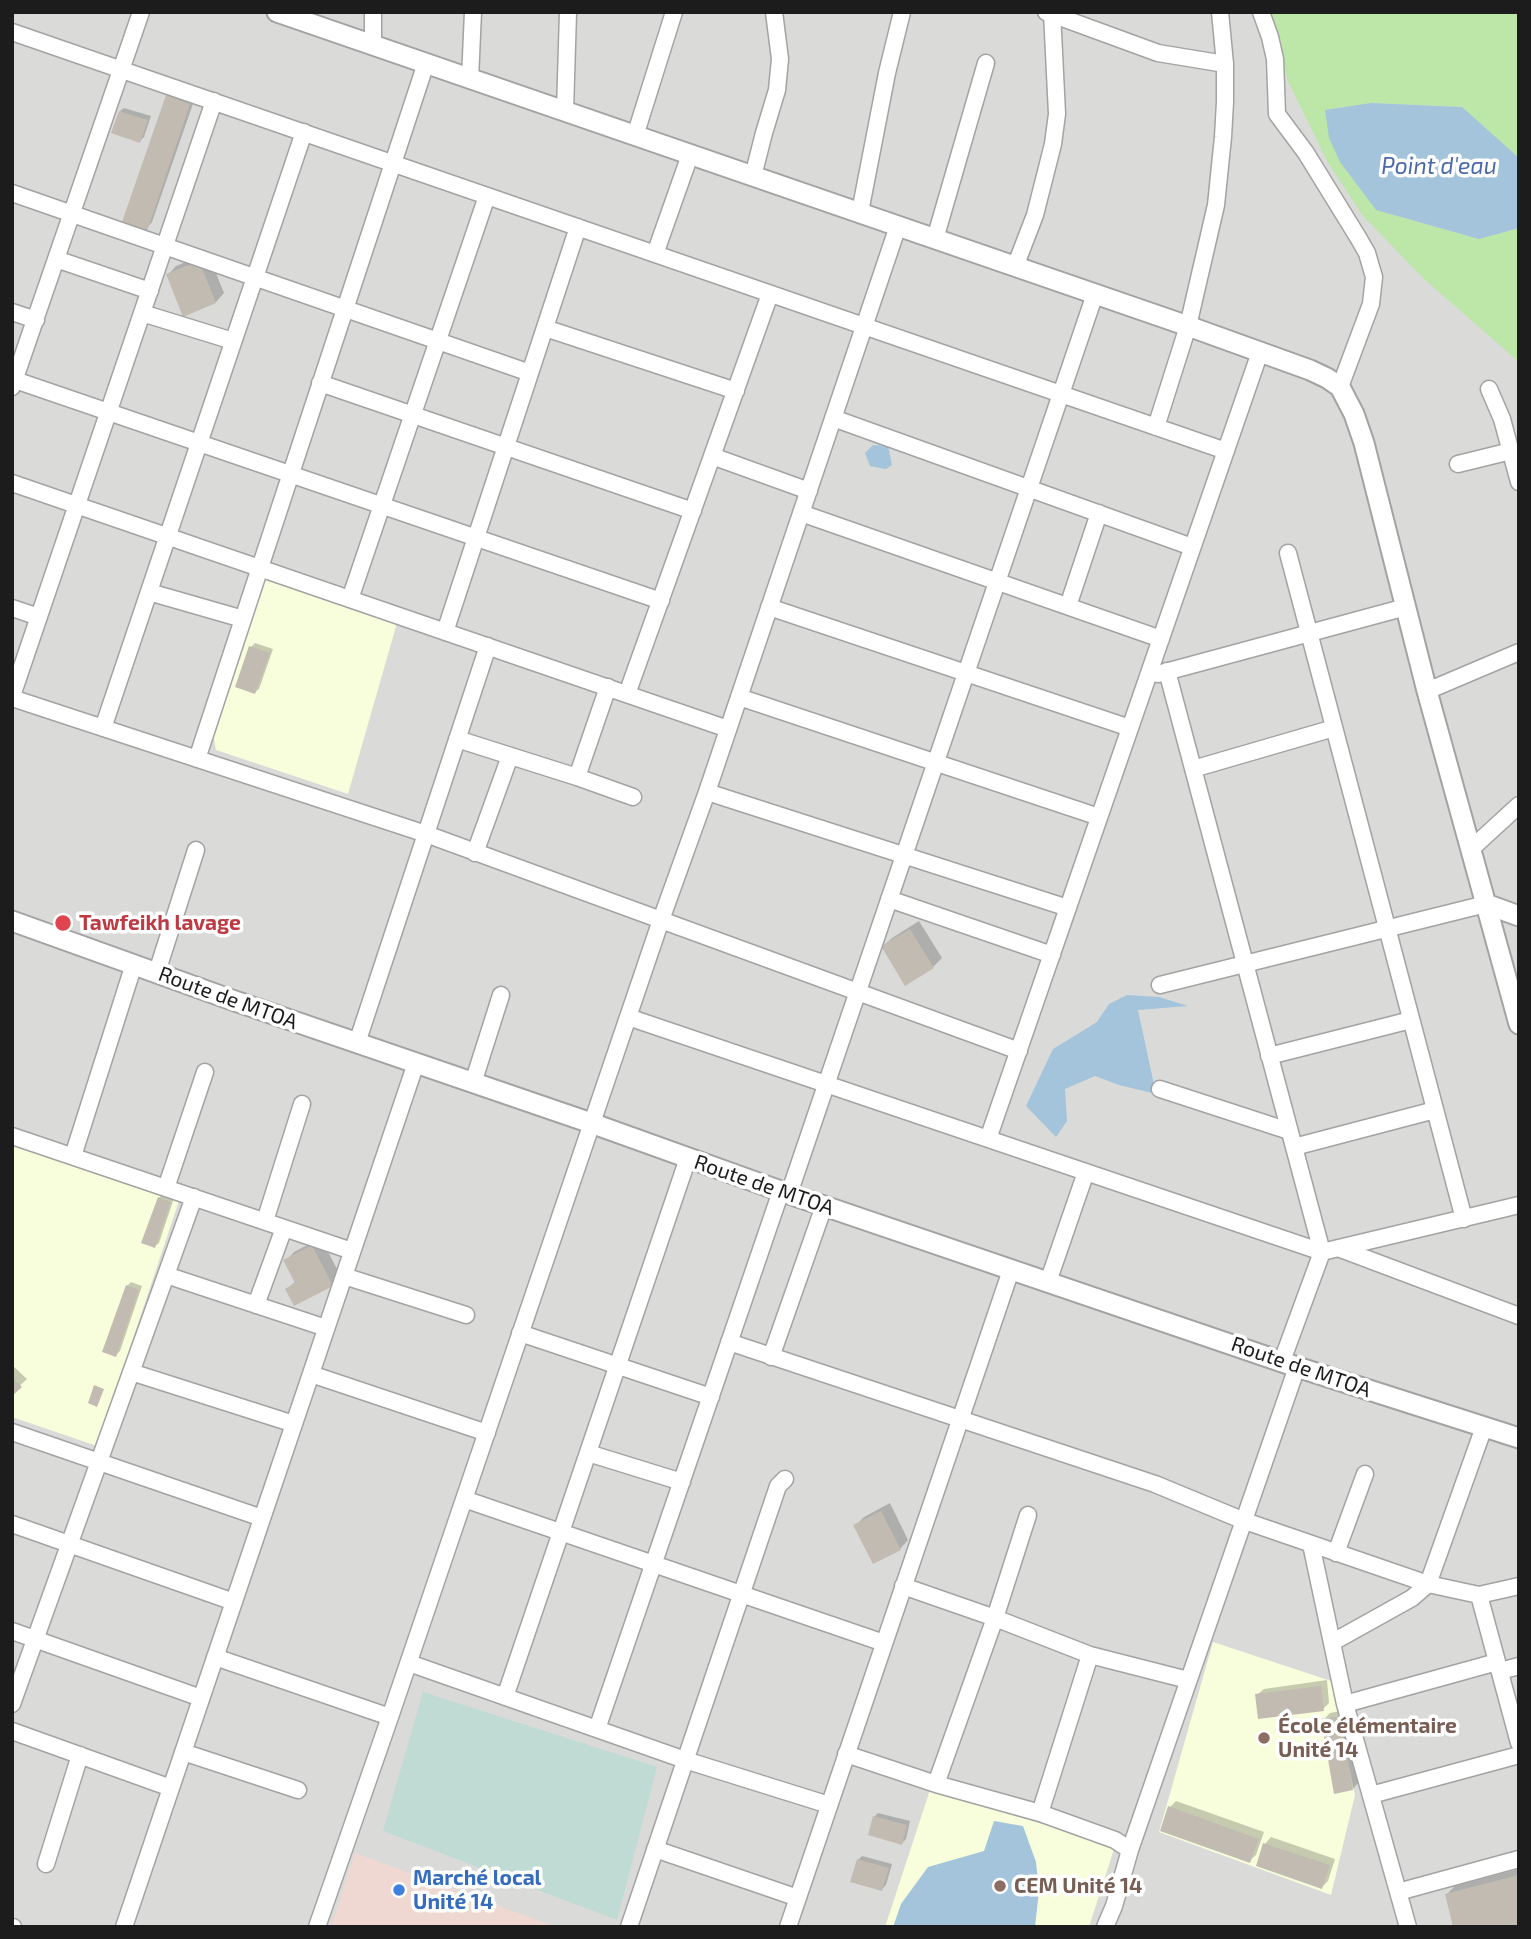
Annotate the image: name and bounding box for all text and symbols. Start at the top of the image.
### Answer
water label: Point d'eau [1381,152,1497,180]
place label: Tawfeikh lavage [79,910,241,936]
marker: Tawfeikh lavage [53,913,73,933]
street label: Route de MTOA [155,961,301,1035]
street label: Route de MTOA [691,1149,837,1221]
street label: Route de MTOA [1228,1331,1374,1403]
place label: École élémentaire Unité 14 [1278,1713,1457,1763]
marker: École élémentaire Unité 14 [1256,1730,1272,1746]
place label: Marché local Unité 14 [413,1865,541,1915]
place label: CEM Unité 14 [1014,1873,1142,1899]
marker: CEM Unité 14 [992,1878,1008,1894]
marker: Marché local Unité 14 [391,1882,407,1898]

